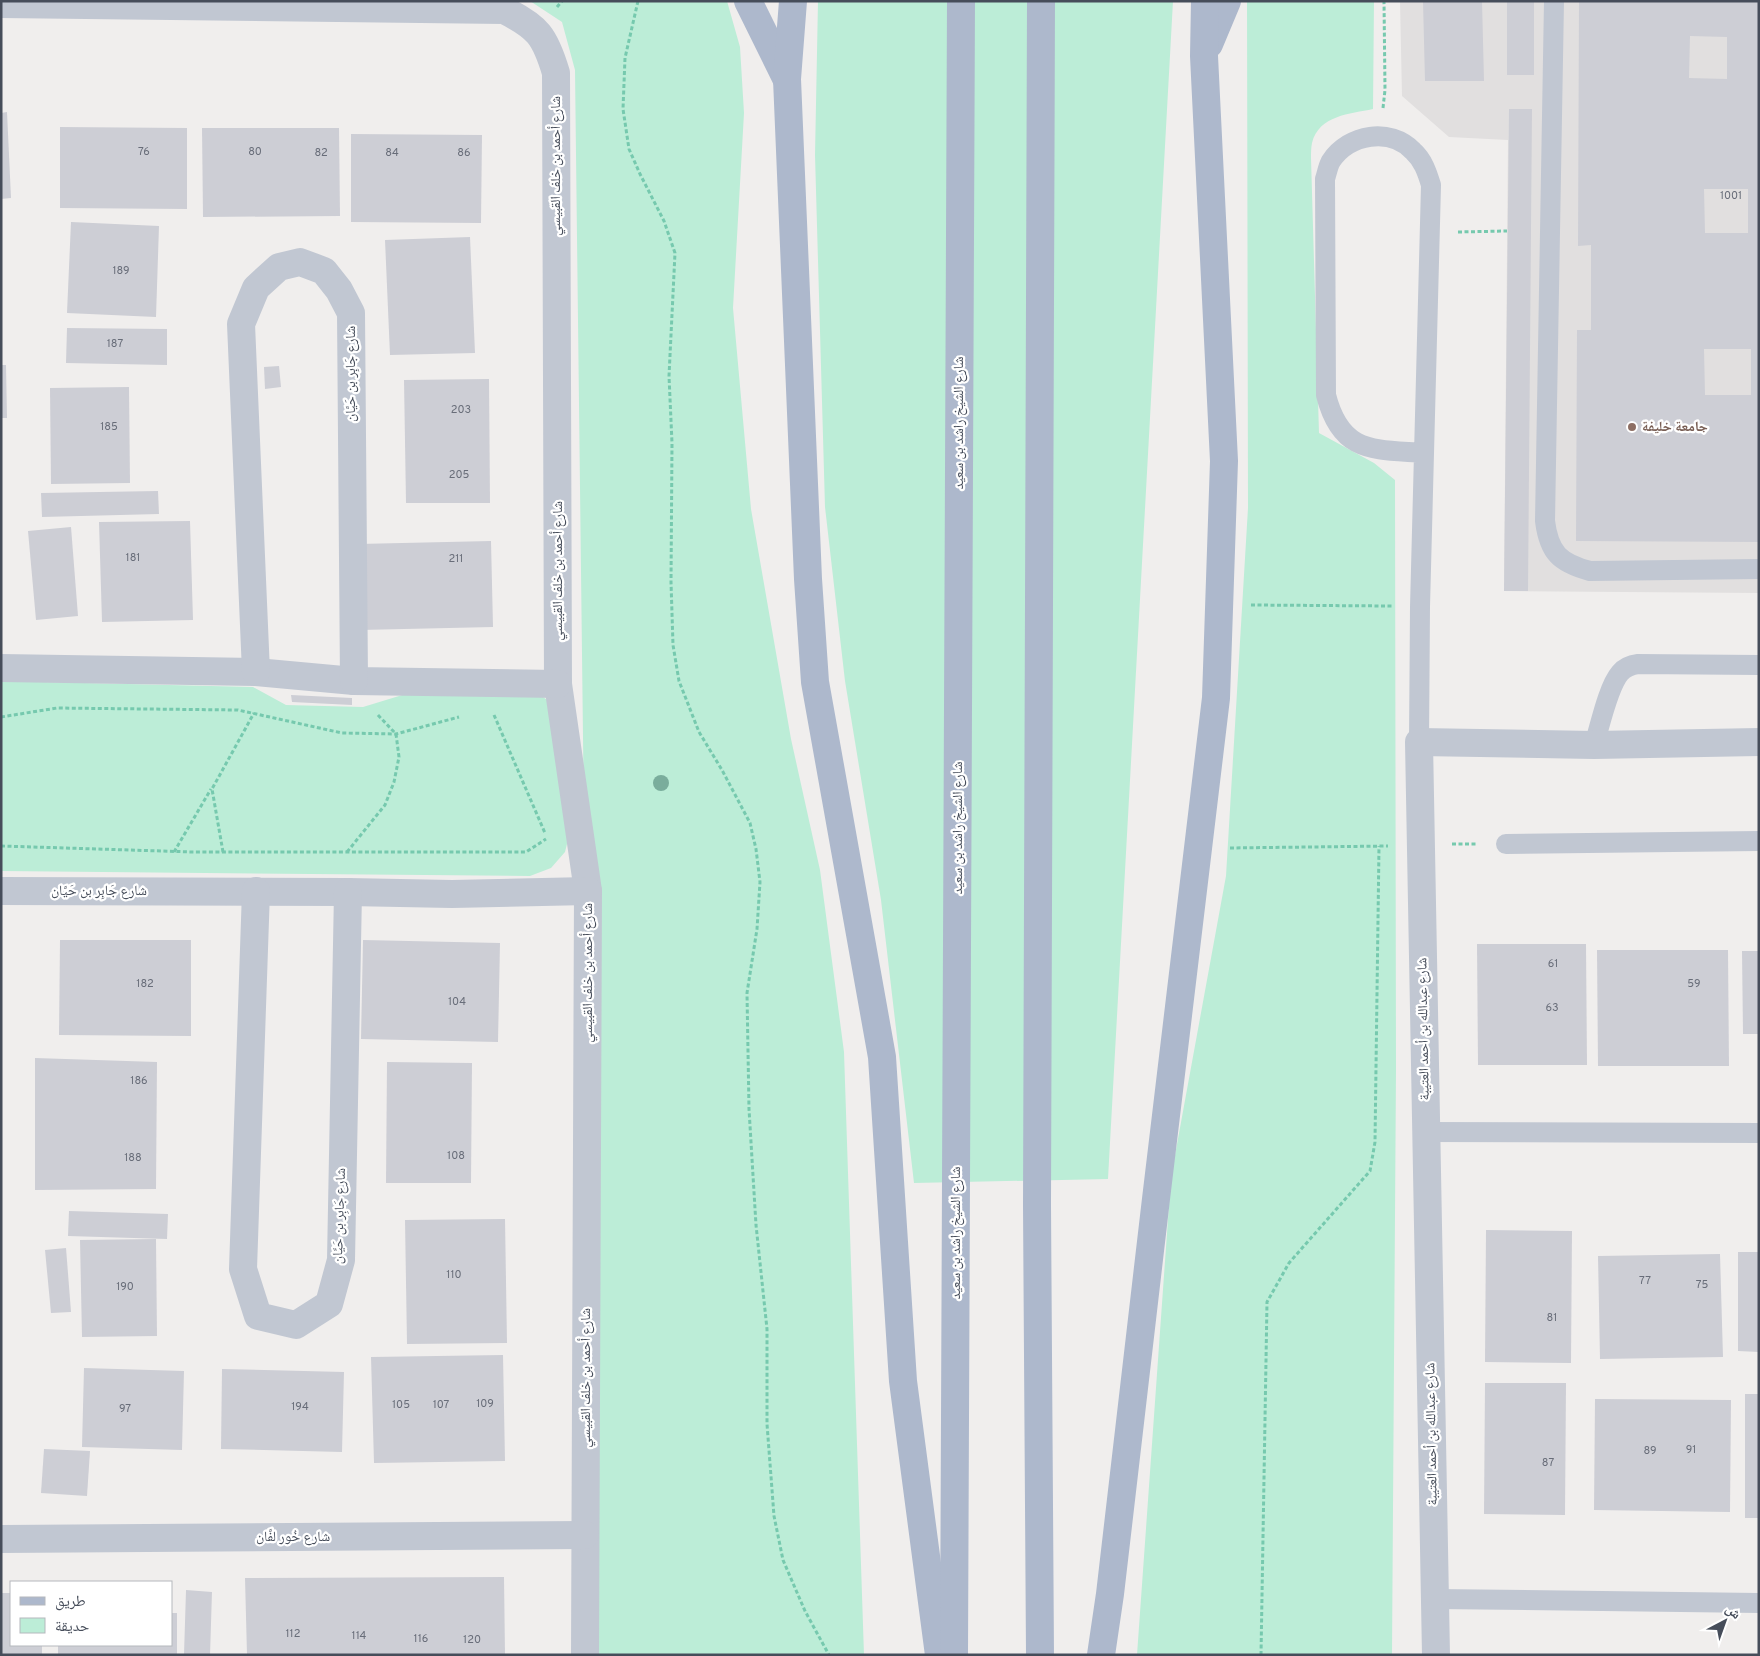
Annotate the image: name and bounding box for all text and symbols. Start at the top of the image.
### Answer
street label: شارع أحمد بن خلف القبيسي [547,96,566,236]
house number: 76 [138,145,150,159]
house number: 80 [248,145,262,159]
house number: 82 [314,146,328,160]
house number: 84 [385,146,399,160]
house number: 86 [457,146,471,160]
house number: 1001 [1720,189,1742,203]
house number: 189 [112,264,130,278]
street label: شارع جَابِر بن حَيَّان [343,326,360,422]
house number: 187 [107,337,123,351]
street label: شارع الشيخ راشد بن سعيد [951,356,968,490]
house number: 203 [451,403,471,417]
place label: جامعة خليفة [1642,419,1708,436]
house number: 185 [100,420,118,434]
marker: جامعة خليفة [1626,421,1638,433]
house number: 205 [449,468,469,482]
street label: شارع أحمد بن خلف القبيسي [549,501,568,641]
house number: 181 [126,551,140,565]
house number: 211 [449,552,463,566]
street label: شارع الشيخ راشد بن سعيد [950,761,967,895]
street label: شارع جَابِر بن حَيَّان [51,883,147,900]
street label: شارع أحمد بن خلف القبيسي [579,903,598,1043]
street label: شارع عبدالله بن أحمد العتيبة [1413,957,1434,1101]
house number: 61 [1548,957,1558,971]
house number: 182 [136,977,154,991]
house number: 59 [1687,977,1701,991]
house number: 104 [448,995,466,1009]
house number: 63 [1545,1001,1559,1015]
house number: 186 [130,1074,148,1088]
house number: 108 [447,1149,465,1163]
house number: 188 [124,1151,142,1165]
street label: شارع الشيخ راشد بن سعيد [948,1166,965,1300]
street label: شارع جَابِر بن حَيَّان [330,1168,351,1264]
house number: 110 [446,1268,462,1282]
house number: 77 [1639,1274,1651,1288]
house number: 75 [1696,1278,1708,1292]
house number: 190 [116,1280,134,1294]
street label: شارع أحمد بن خلف القبيسي [577,1308,596,1448]
house number: 81 [1547,1311,1557,1325]
street label: شارع عبدالله بن أحمد العتيبة [1421,1362,1442,1506]
house number: 109 [476,1397,494,1411]
house number: 105 [392,1398,410,1412]
house number: 107 [433,1398,450,1412]
house number: 194 [291,1400,309,1414]
house number: 97 [119,1402,131,1416]
house number: 91 [1686,1443,1696,1457]
house number: 89 [1643,1444,1657,1458]
house number: 87 [1542,1456,1554,1470]
street label: شارع خُور لفَّان [256,1528,330,1546]
legend [10,1581,172,1646]
text: طريق [55,1593,86,1612]
north arrow [1700,1596,1750,1646]
text: ش [1721,1601,1744,1624]
text: حديقة [55,1618,90,1637]
house number: 112 [286,1627,300,1641]
house number: 114 [352,1629,367,1643]
house number: 116 [414,1632,428,1646]
house number: 120 [463,1633,481,1647]

